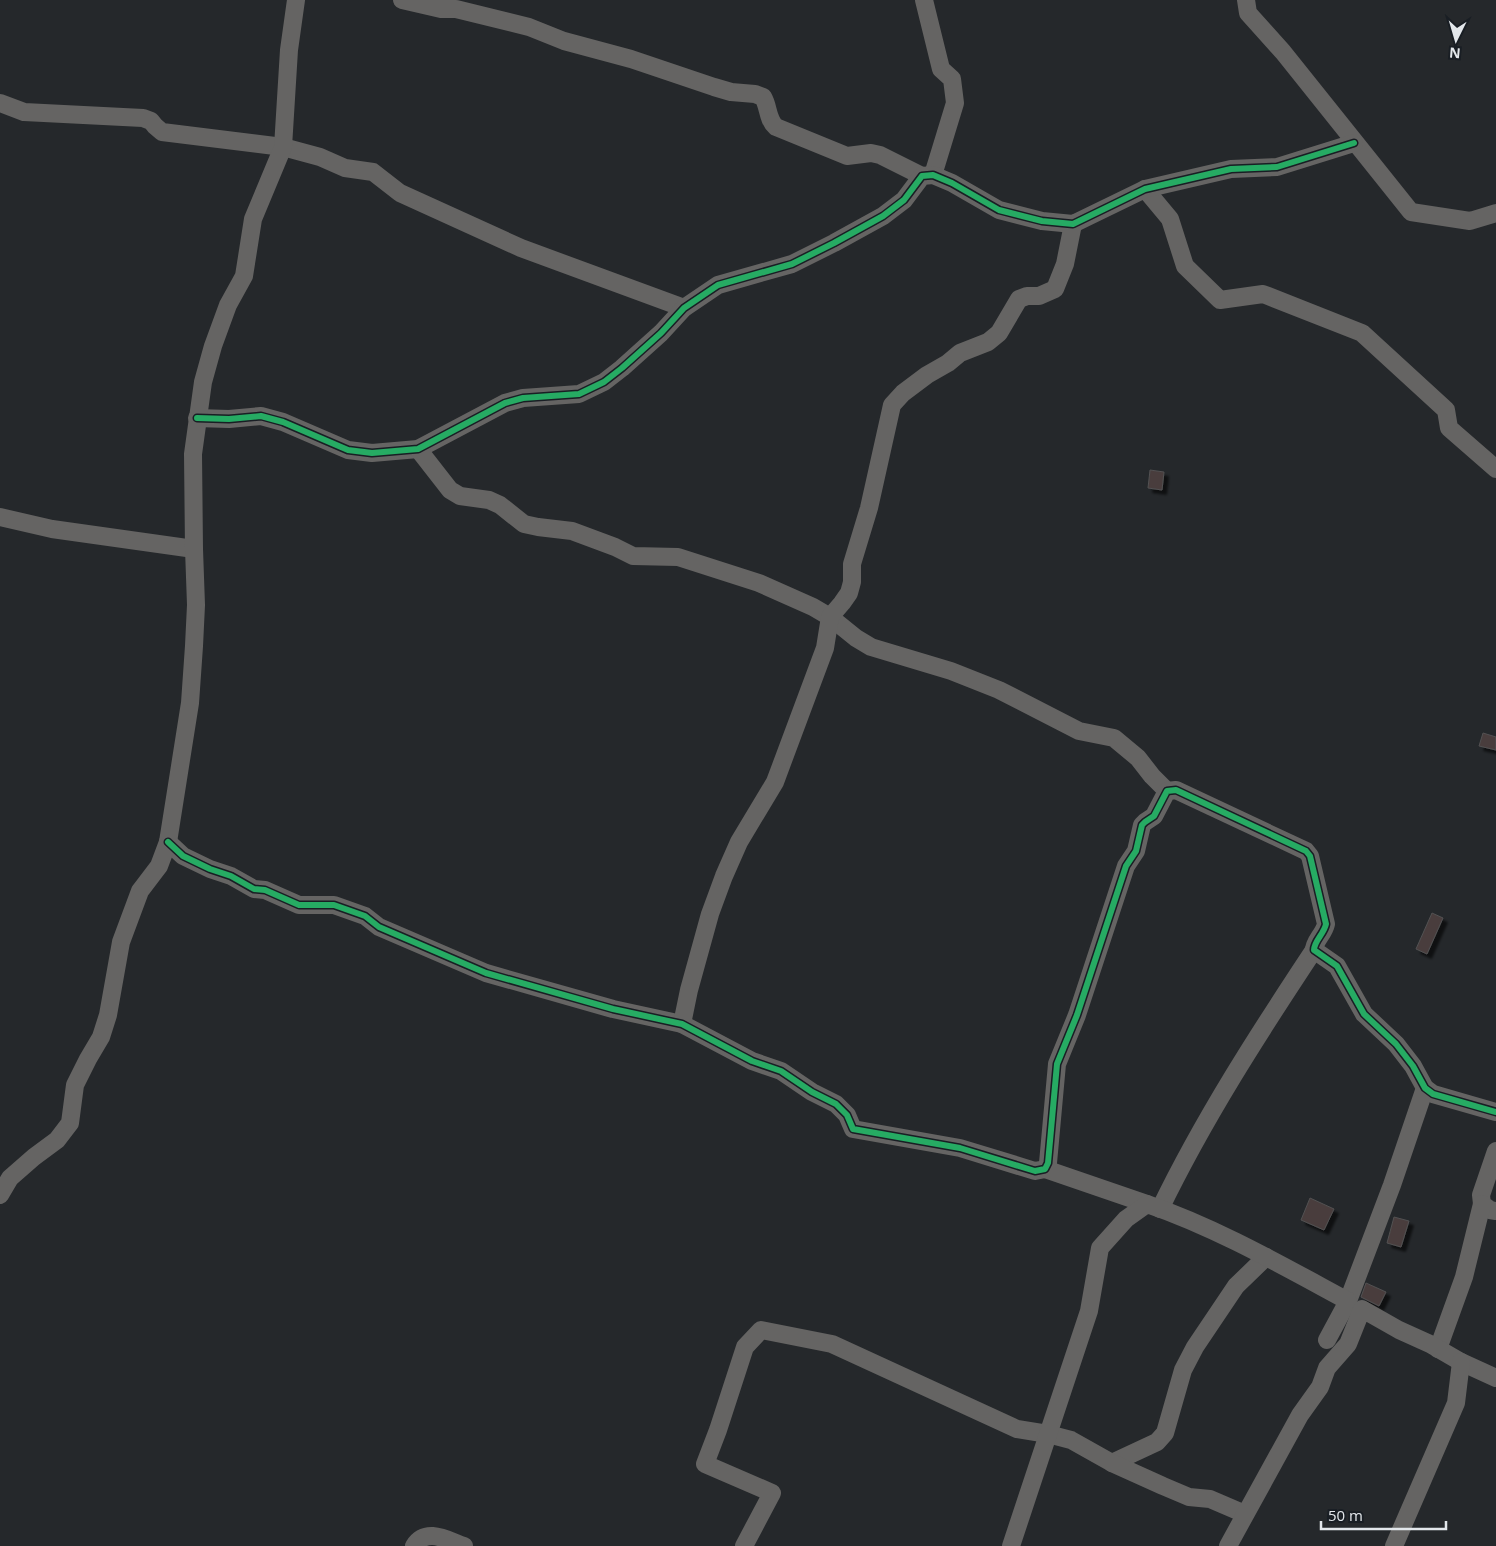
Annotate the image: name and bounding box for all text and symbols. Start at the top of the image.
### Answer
north arrow [1431,15,1481,65]
text: N [1448,43,1461,63]
scale bar [1321,1498,1446,1530]
text: 50 m [1328,1505,1363,1525]

